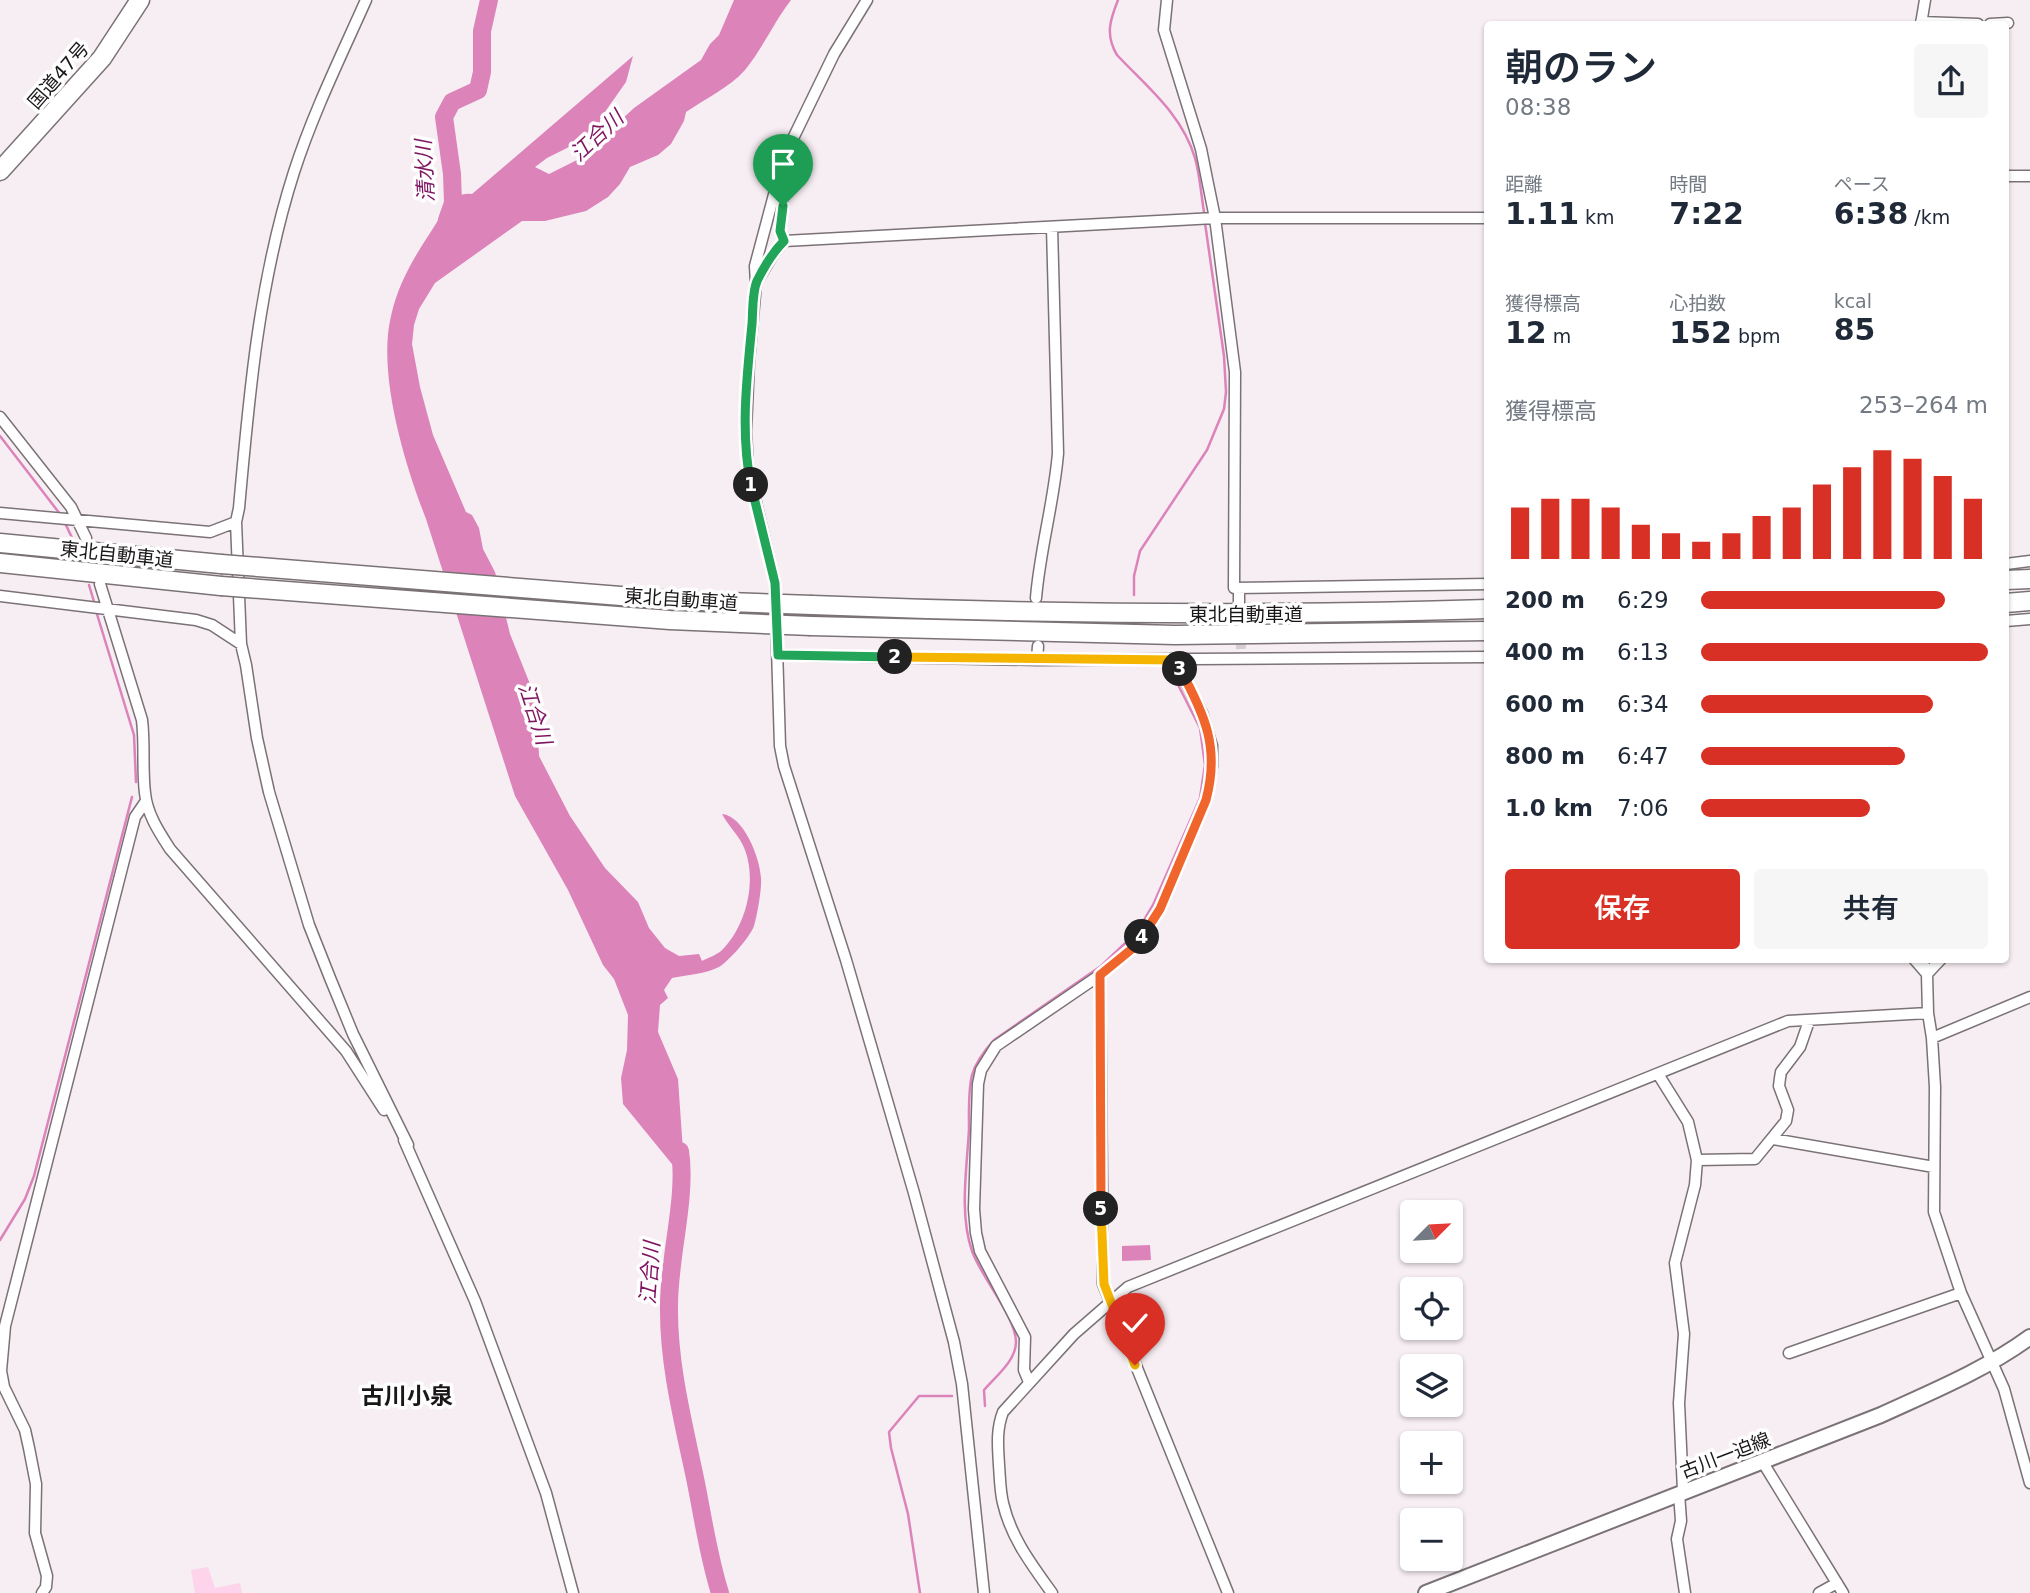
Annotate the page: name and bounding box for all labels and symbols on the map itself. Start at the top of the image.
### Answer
street label: 国道47号 [23,37,93,113]
water label: 江合川 [566,104,630,166]
pin [753,134,813,206]
water label: 清水川 [411,137,439,203]
pin: 1 [734,468,768,503]
street label: 東北自動車道 [59,537,175,571]
street label: 東北自動車道 [623,584,739,614]
street label: 東北自動車道 [1189,603,1303,625]
pin: 2 [878,640,912,674]
pin: 3 [1162,652,1198,686]
water label: 江合川 [514,680,557,750]
pin: 4 [1124,920,1160,954]
pin: 5 [1084,1192,1118,1226]
north arrow [1400,1200,1463,1264]
water label: 江合川 [636,1239,664,1305]
pin [1105,1293,1165,1365]
district label: 古川小泉 [361,1383,453,1409]
street label: 古川一迫線 [1677,1428,1773,1482]

